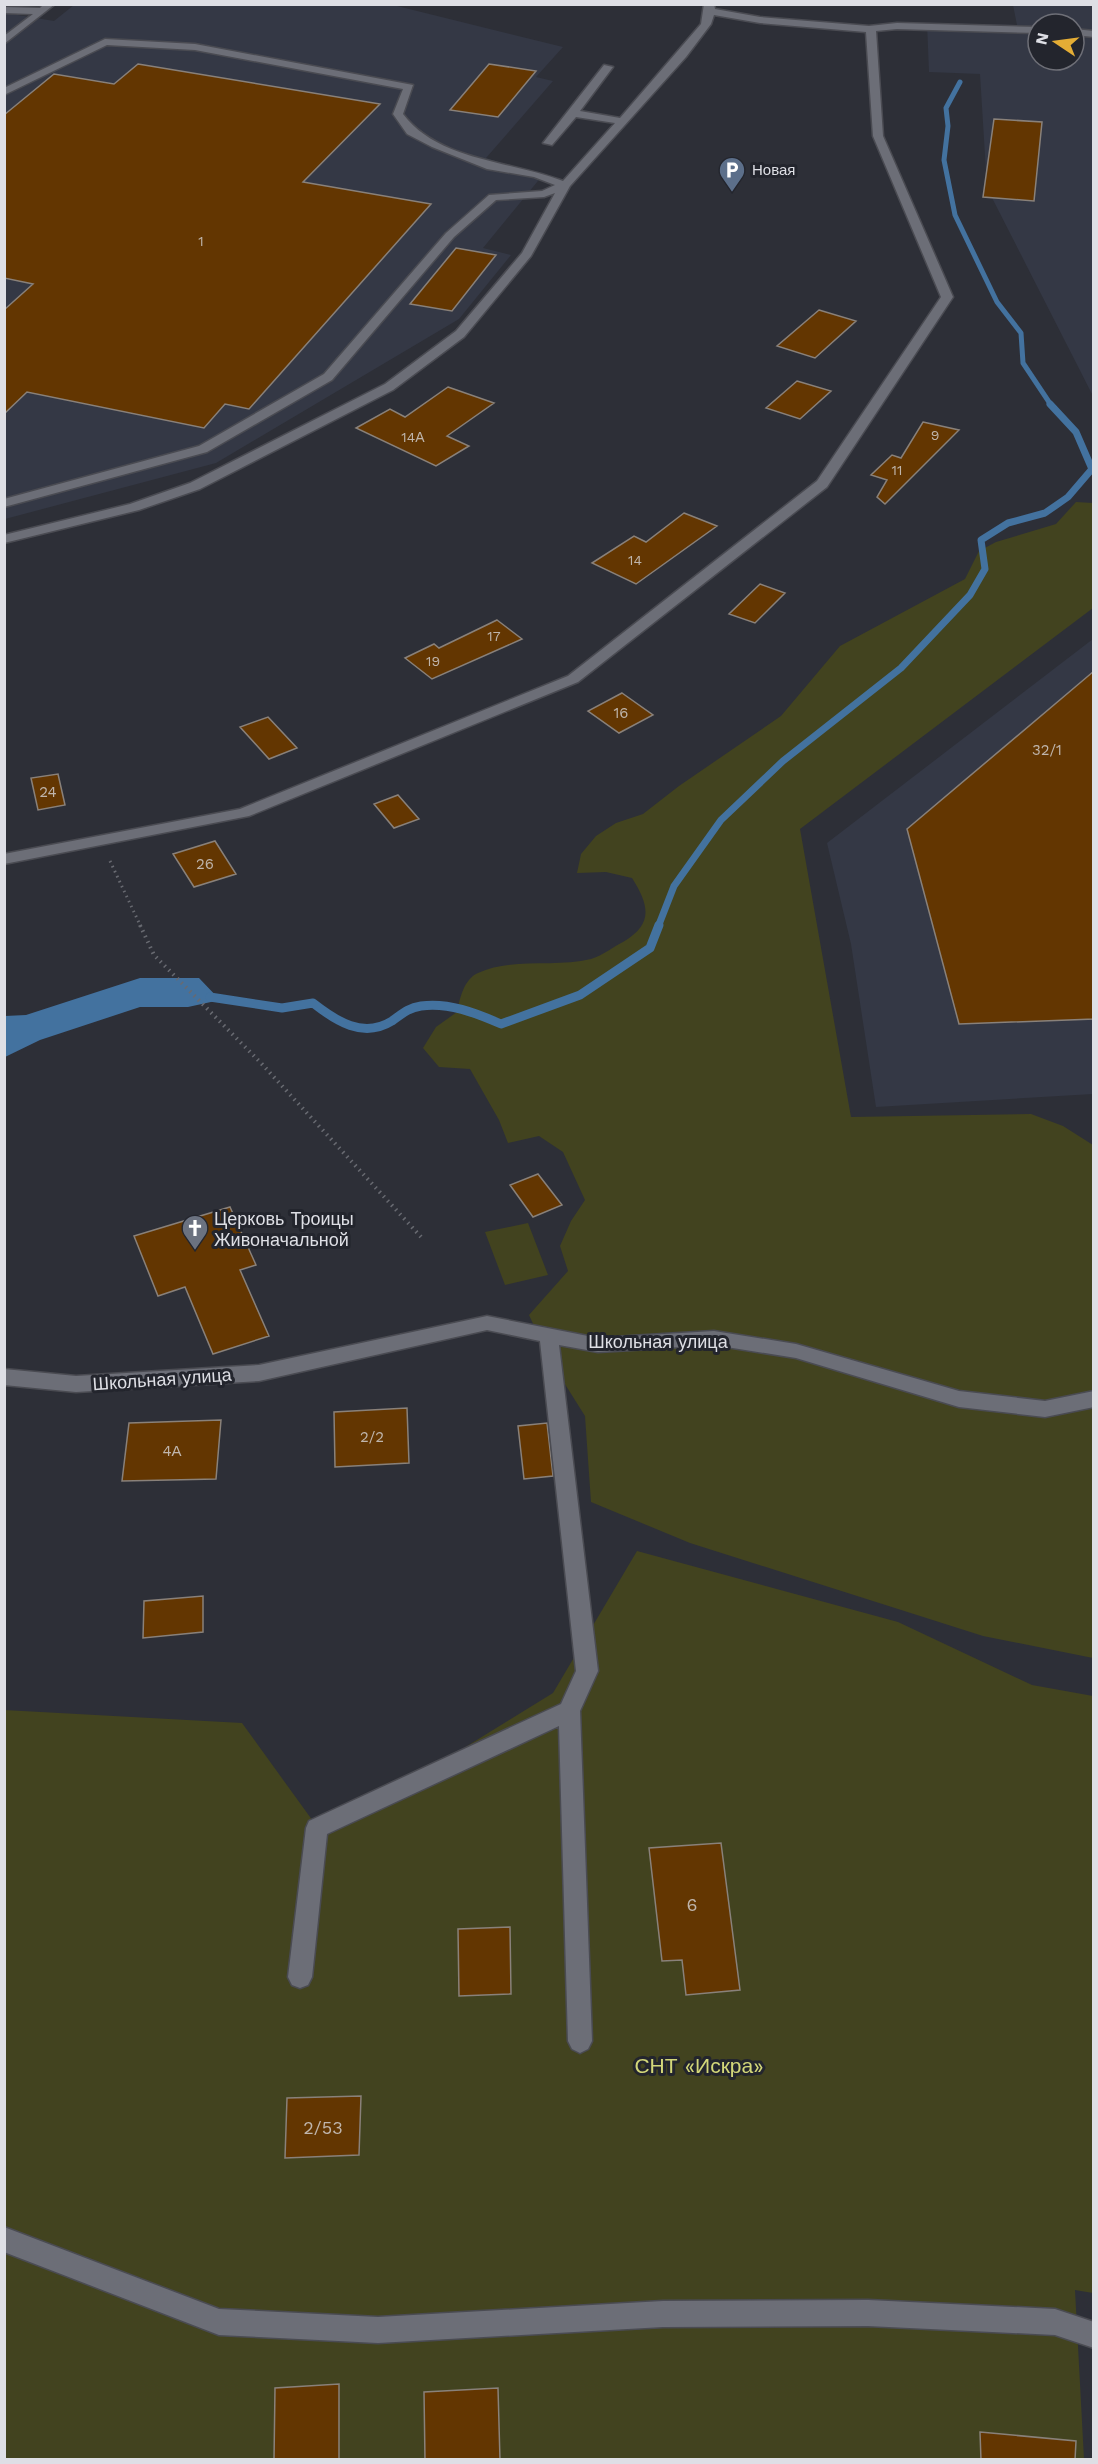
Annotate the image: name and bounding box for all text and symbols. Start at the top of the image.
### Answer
north arrow [1026,12,1086,72]
text: N [1031,31,1052,47]
parking icon: Новая [717,155,747,193]
place label: Новая [752,161,795,179]
house number: 1 [198,233,204,249]
house number: 9 [931,427,939,443]
house number: 14А [401,429,425,445]
house number: 11 [892,462,902,478]
house number: 14 [628,552,642,568]
house number: 17 [487,628,501,644]
house number: 19 [426,653,440,669]
house number: 16 [614,704,628,722]
house number: 32/1 [1032,741,1062,759]
house number: 24 [39,783,57,801]
house number: 26 [196,855,214,873]
place label: Церковь Троицы Живоначальной [214,1208,354,1250]
church icon: Церковь Троицы Живоначальной [180,1213,210,1251]
street label: Школьная улица [588,1331,729,1352]
street label: Школьная улица [92,1364,233,1394]
house number: 2/2 [360,1428,384,1446]
house number: 4А [162,1442,182,1460]
house number: 6 [687,1894,697,1915]
park label: СНТ «Искра» [634,2053,764,2078]
house number: 2/53 [303,2117,343,2138]

